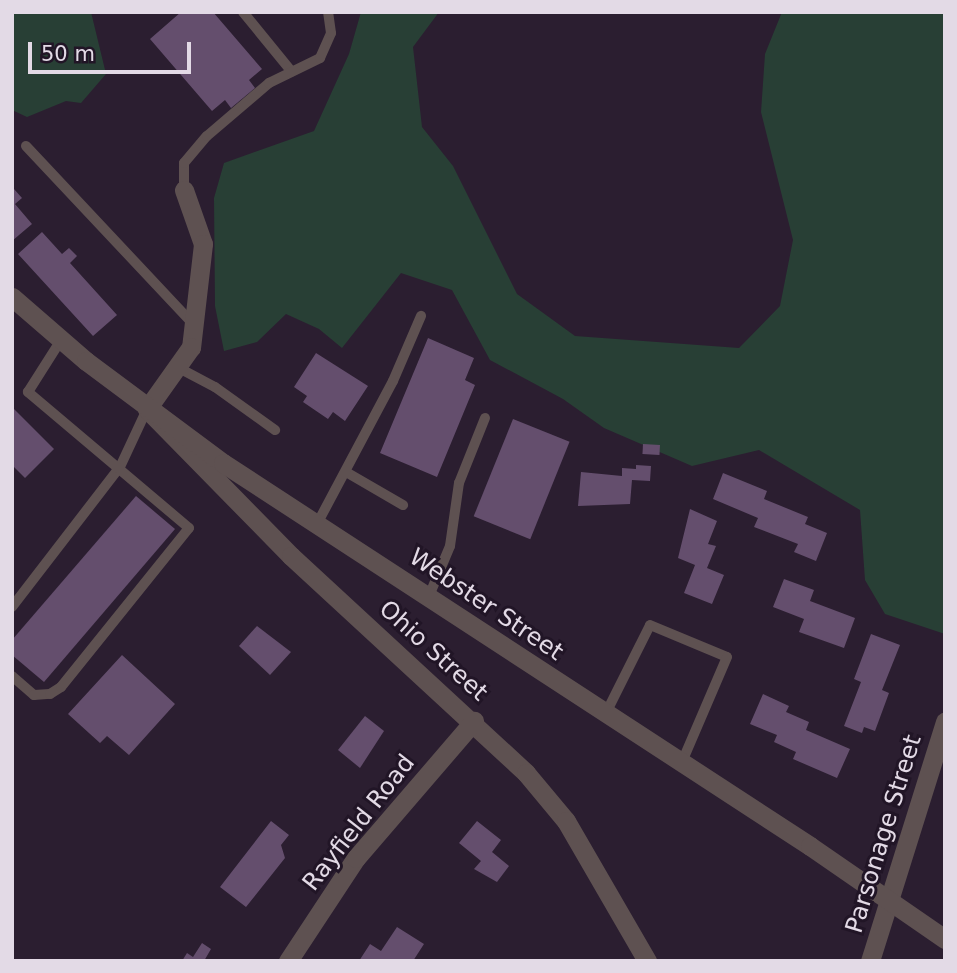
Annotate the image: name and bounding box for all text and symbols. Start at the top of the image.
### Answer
scale bar [32,28,194,72]
text: 50 m [41,42,95,66]
street label: Webster Street [404,543,568,667]
street label: Ohio Street [373,595,493,707]
street label: Parsonage Street [840,731,928,937]
street label: Rayfield Road [297,749,421,897]

